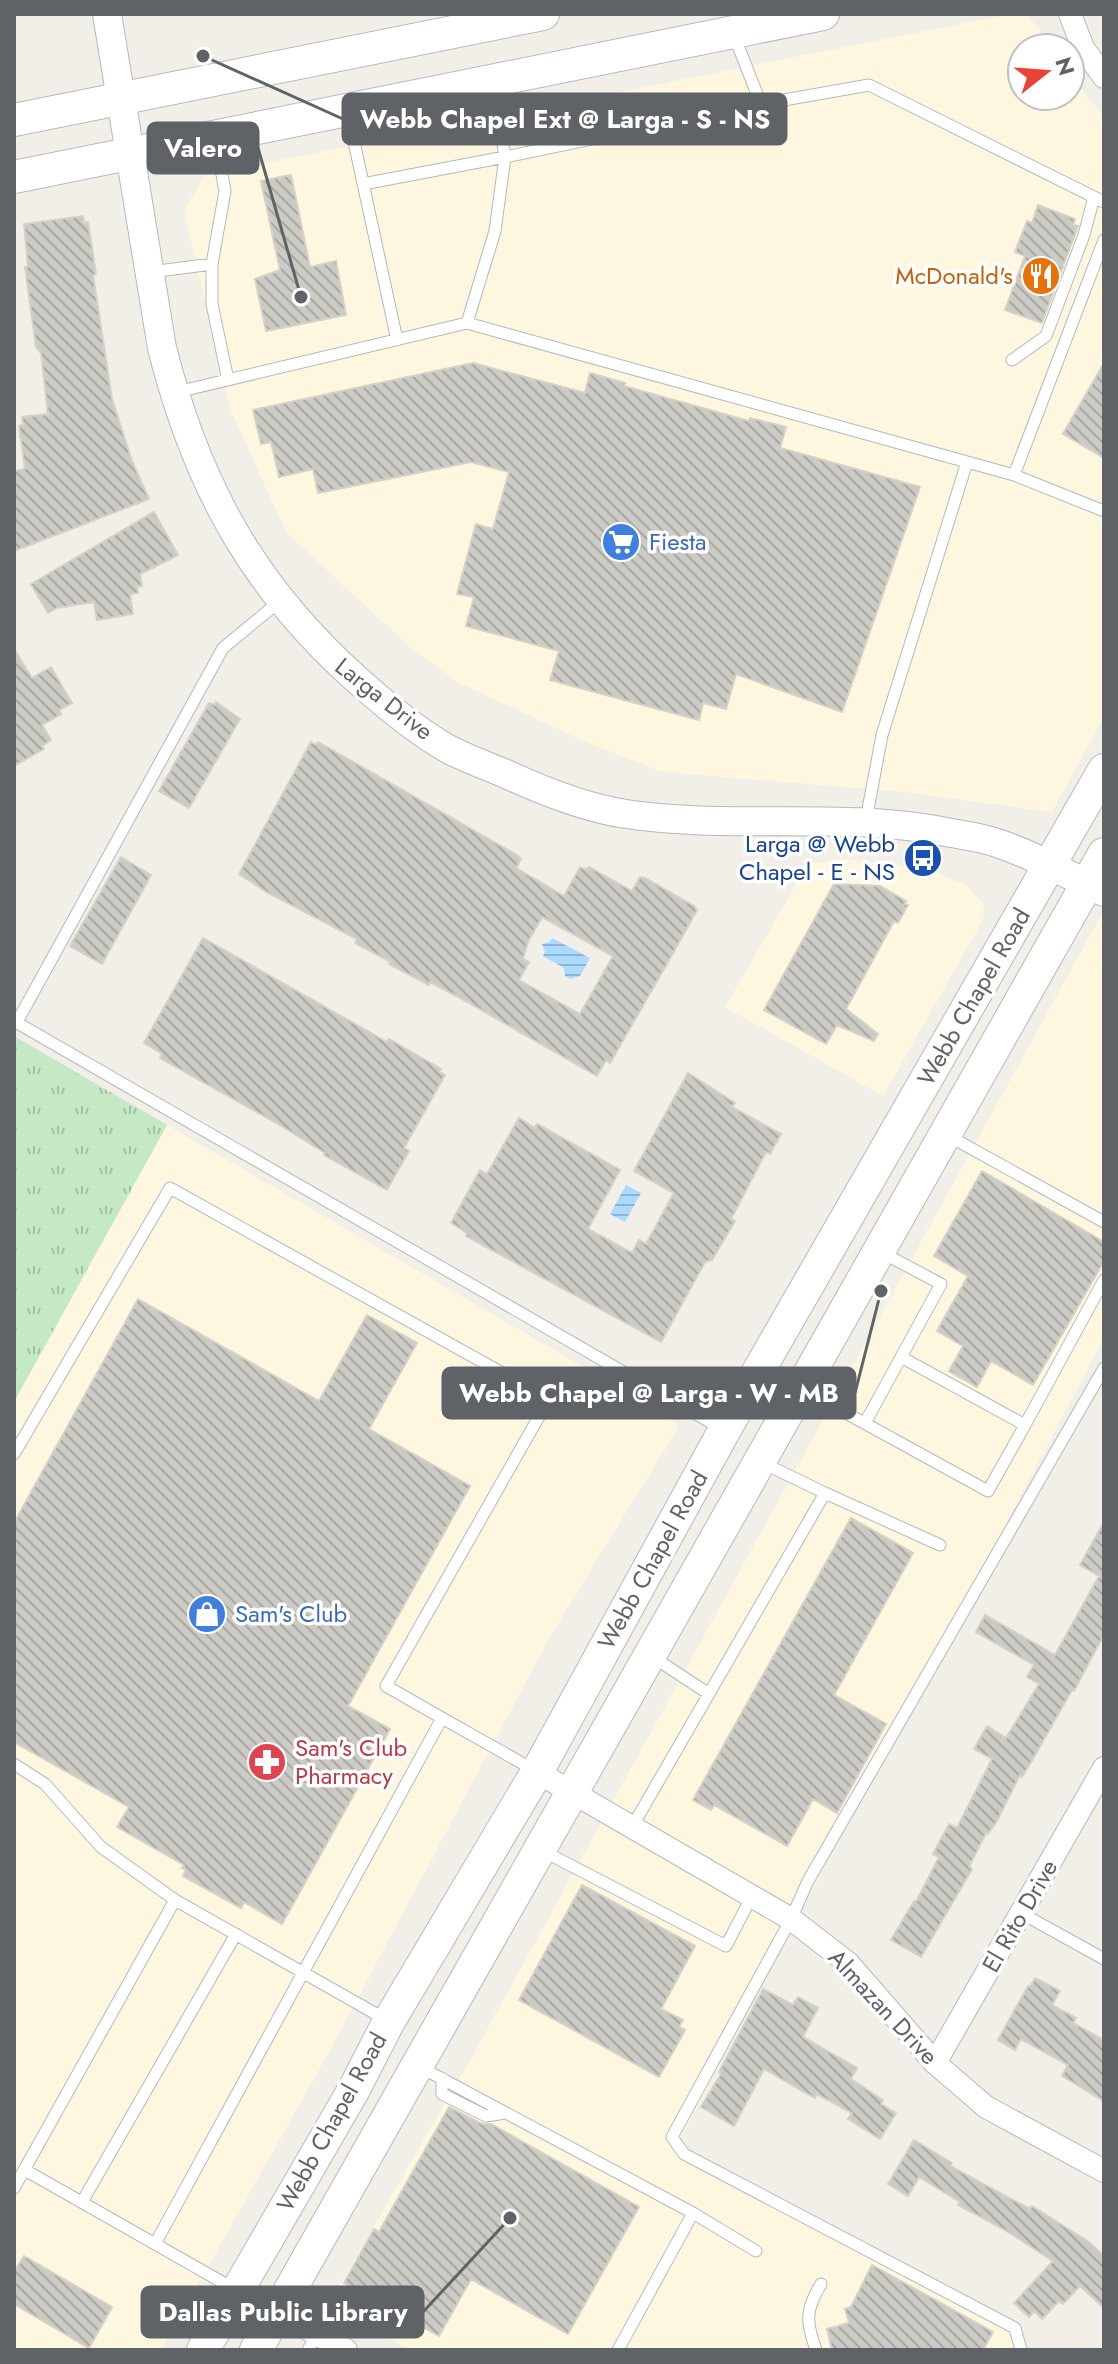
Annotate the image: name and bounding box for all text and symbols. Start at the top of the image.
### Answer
north arrow [1006,32,1086,112]
text: N [1047,53,1083,79]
callout: Webb Chapel Ext @ Larga - S - NS [343,94,786,144]
text: Webb Chapel Ext @ Larga - S - NS [360,100,770,138]
callout: Valero [148,123,258,173]
text: Valero [163,129,242,167]
restaurant icon: McDonald's [1020,255,1062,297]
place label: McDonald's [895,258,1013,293]
supermarket icon: Fiesta [600,521,642,563]
place label: Fiesta [649,524,707,559]
street label: Larga Drive [328,649,441,748]
place label: Larga @ Webb Chapel - E - NS [739,826,895,889]
bus stop icon: Larga @ Webb Chapel - E - NS [902,837,944,879]
street label: Webb Chapel Road [908,901,1039,1092]
callout: Webb Chapel @ Larga - W - MB [443,1368,855,1418]
text: Webb Chapel @ Larga - W - MB [459,1374,839,1412]
street label: Webb Chapel Road [589,1464,716,1656]
shop icon: Sam's Club [186,1593,228,1635]
place label: Sam's Club [235,1596,347,1631]
place label: Sam's Club Pharmacy [295,1730,407,1793]
pharmacy icon: Sam's Club Pharmacy [246,1741,288,1783]
street label: El Rito Drive [973,1853,1066,1979]
street label: Almazan Drive [820,1941,946,2072]
street label: Webb Chapel Road [268,2026,395,2218]
callout: Dallas Public Library [142,2287,423,2337]
text: Dallas Public Library [159,2293,408,2331]

